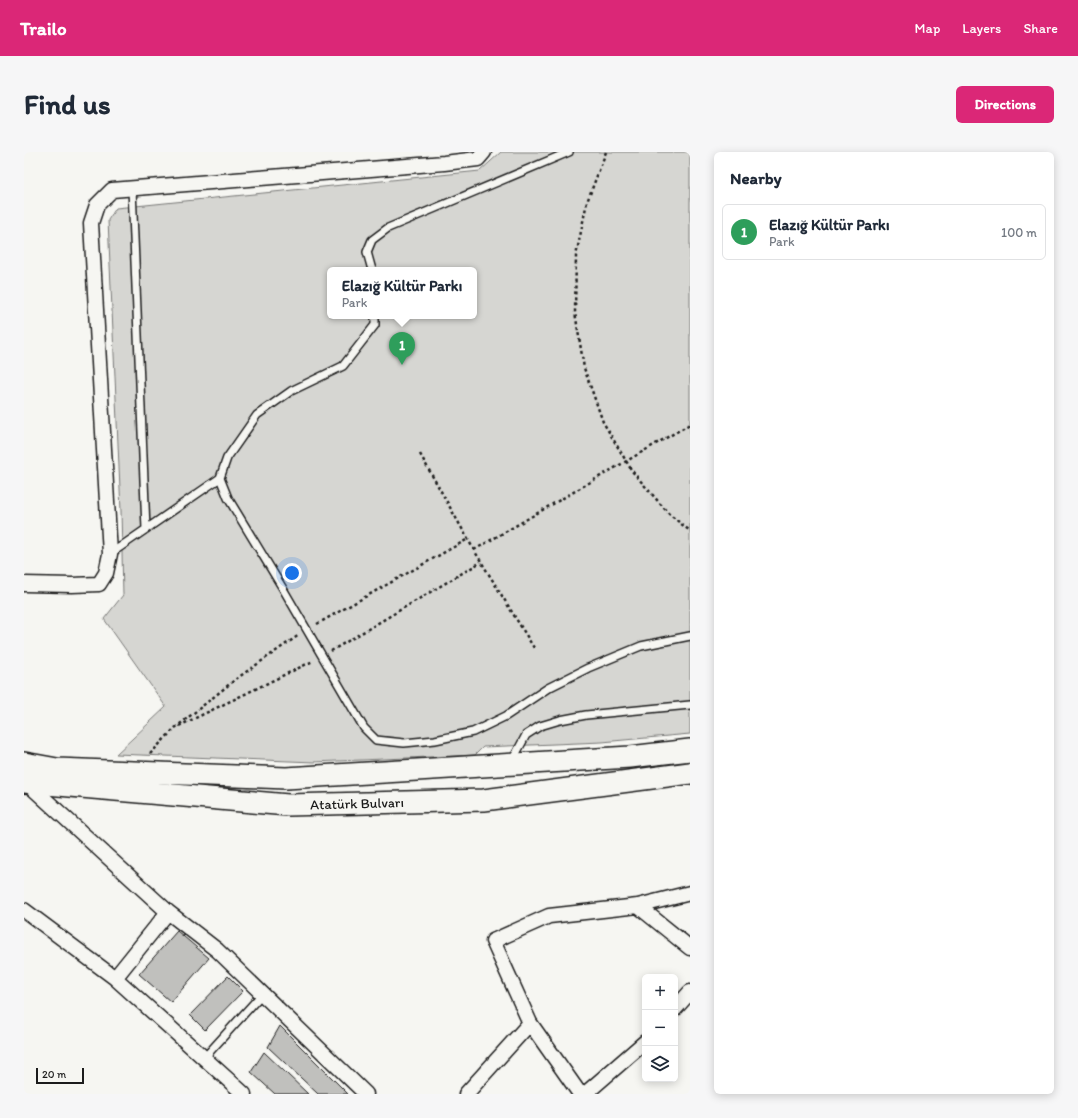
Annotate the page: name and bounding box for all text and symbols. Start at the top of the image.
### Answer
text: Trailo [20,17,67,40]
text: Map [915,20,940,37]
text: Layers [962,20,1001,37]
text: Share [1023,20,1058,37]
button: Directions [956,86,1054,123]
text: Find us [24,87,111,121]
text: Nearby [730,168,782,188]
text: Elazığ Kültür Parkı [769,216,890,234]
text: 1 [741,225,747,240]
text: 100 m [1001,225,1037,240]
text: Park [769,234,795,249]
popup [327,267,477,319]
text: Elazığ Kültür Parkı [342,277,462,295]
text: Park [342,295,367,310]
pin: 1 [389,332,415,365]
your location [282,563,302,583]
street label: Atatürk Bulvarı [310,794,404,813]
map controls [642,974,678,1082]
button: + [642,974,678,1010]
button: − [642,1010,678,1046]
button: layers [642,1046,678,1082]
scale bar [36,1066,84,1085]
text: 20 m [42,1068,66,1081]

